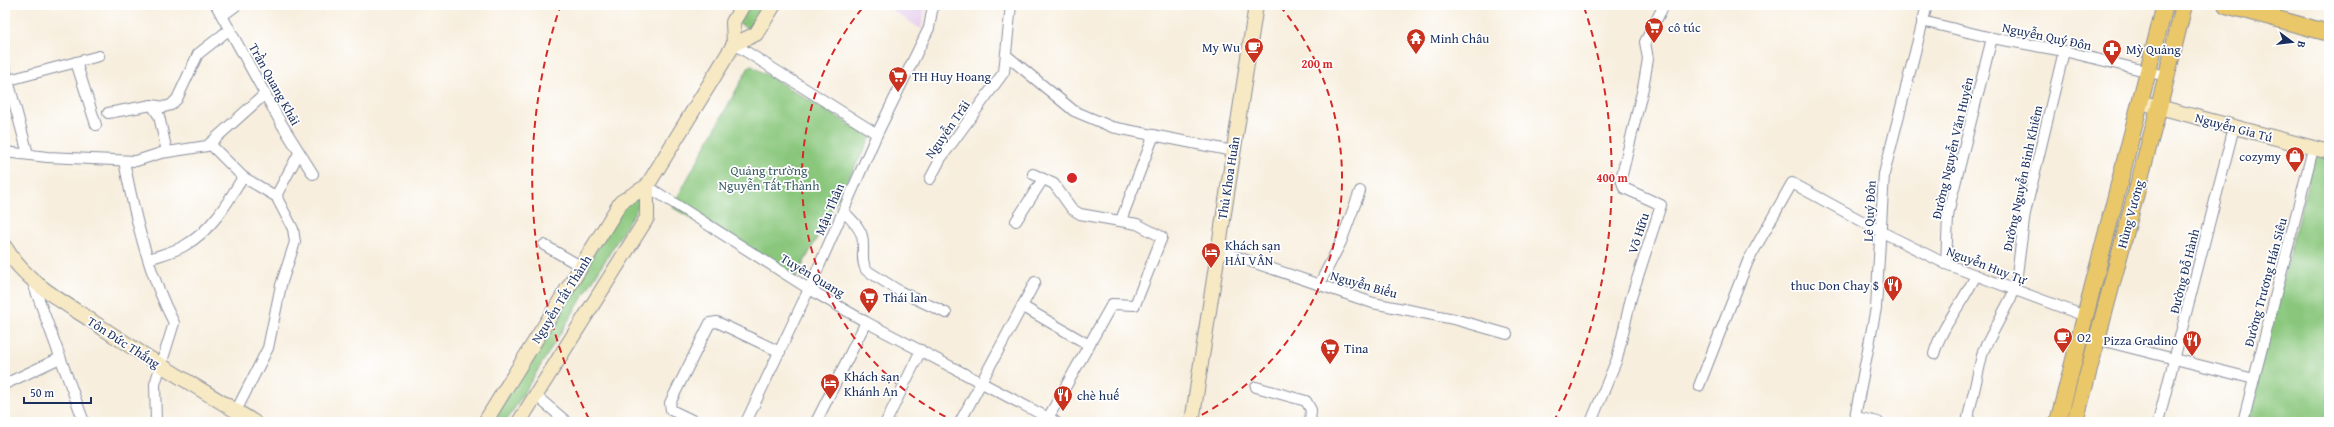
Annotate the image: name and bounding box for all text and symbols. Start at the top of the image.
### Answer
supermarket icon: cô túc [1643,16,1665,44]
place label: cô túc [1668,18,1701,37]
street label: Nguyễn Quý Đôn [2000,18,2094,55]
north arrow [2272,22,2312,62]
temple icon: Minh Châu [1405,27,1427,55]
place label: Minh Châu [1430,29,1489,48]
cafe icon: My Wu [1243,36,1265,64]
place label: My Wu [1202,38,1240,57]
pharmacy icon: Mỳ Quảng [2101,38,2123,66]
text: B [2293,39,2310,50]
street label: Trần Quang Khải [244,40,305,129]
place label: Mỳ Quảng [2126,40,2181,59]
text: 200 m [1301,55,1334,72]
supermarket icon: TH Huy Hoang [887,65,909,93]
place label: TH Huy Hoang [912,67,991,86]
street label: Đường Nguyễn Văn Huyên [1927,75,1978,221]
street label: Nguyễn Trãi [920,96,975,162]
street label: Đường Nguyễn Bỉnh Khiêm [1998,103,2047,253]
street label: Nguyễn Gia Tú [2193,108,2275,147]
street label: Thủ Khoa Huân [1213,134,1245,221]
shop icon: cozymy [2284,145,2306,173]
place label: cozymy [2239,147,2282,166]
park label: Quảng trường Nguyễn Tất Thành [719,161,820,195]
text: 400 m [1596,169,1629,186]
centre of rings [1065,171,1079,185]
street label: Hùng Vương [2112,177,2149,250]
street label: Lê Quý Đôn [1858,179,1881,242]
street label: Mậu Thân [810,180,849,238]
street label: Võ Hữu [1623,210,1654,256]
street label: Đường Trương Hán Siêu [2239,216,2292,349]
street label: Đường Đỗ Hành [2165,226,2204,316]
place label: Khách sạn HẢI VÂN [1225,236,1281,270]
hotel icon: Khách sạn HẢI VÂN [1200,241,1222,269]
street label: Nguyễn Huy Tự [1944,241,2031,290]
street label: Tuyên Quang [777,249,849,302]
street label: Nguyễn Tất Thành [527,251,597,347]
street label: Nguyễn Biểu [1328,266,1400,303]
restaurant icon: thuc Don Chay $ [1882,274,1904,302]
place label: thuc Don Chay $ [1791,276,1879,295]
supermarket icon: Thái lan [858,286,880,314]
place label: Thái lan [883,288,928,307]
street label: Tôn Đức Thắng [84,312,164,373]
cafe icon: O2 [2052,326,2074,354]
place label: O2 [2077,328,2091,347]
restaurant icon: Pizza Gradino [2181,329,2203,357]
place label: Pizza Gradino [2103,331,2178,350]
supermarket icon: Tina [1319,337,1341,365]
place label: Tina [1344,339,1369,358]
place label: Khách sạn Khánh An [844,367,900,401]
hotel icon: Khách sạn Khánh An [819,372,841,400]
scale bar [24,379,91,405]
text: 50 m [30,384,54,401]
restaurant icon: chè huế [1052,384,1074,412]
place label: chè huế [1077,386,1119,405]

